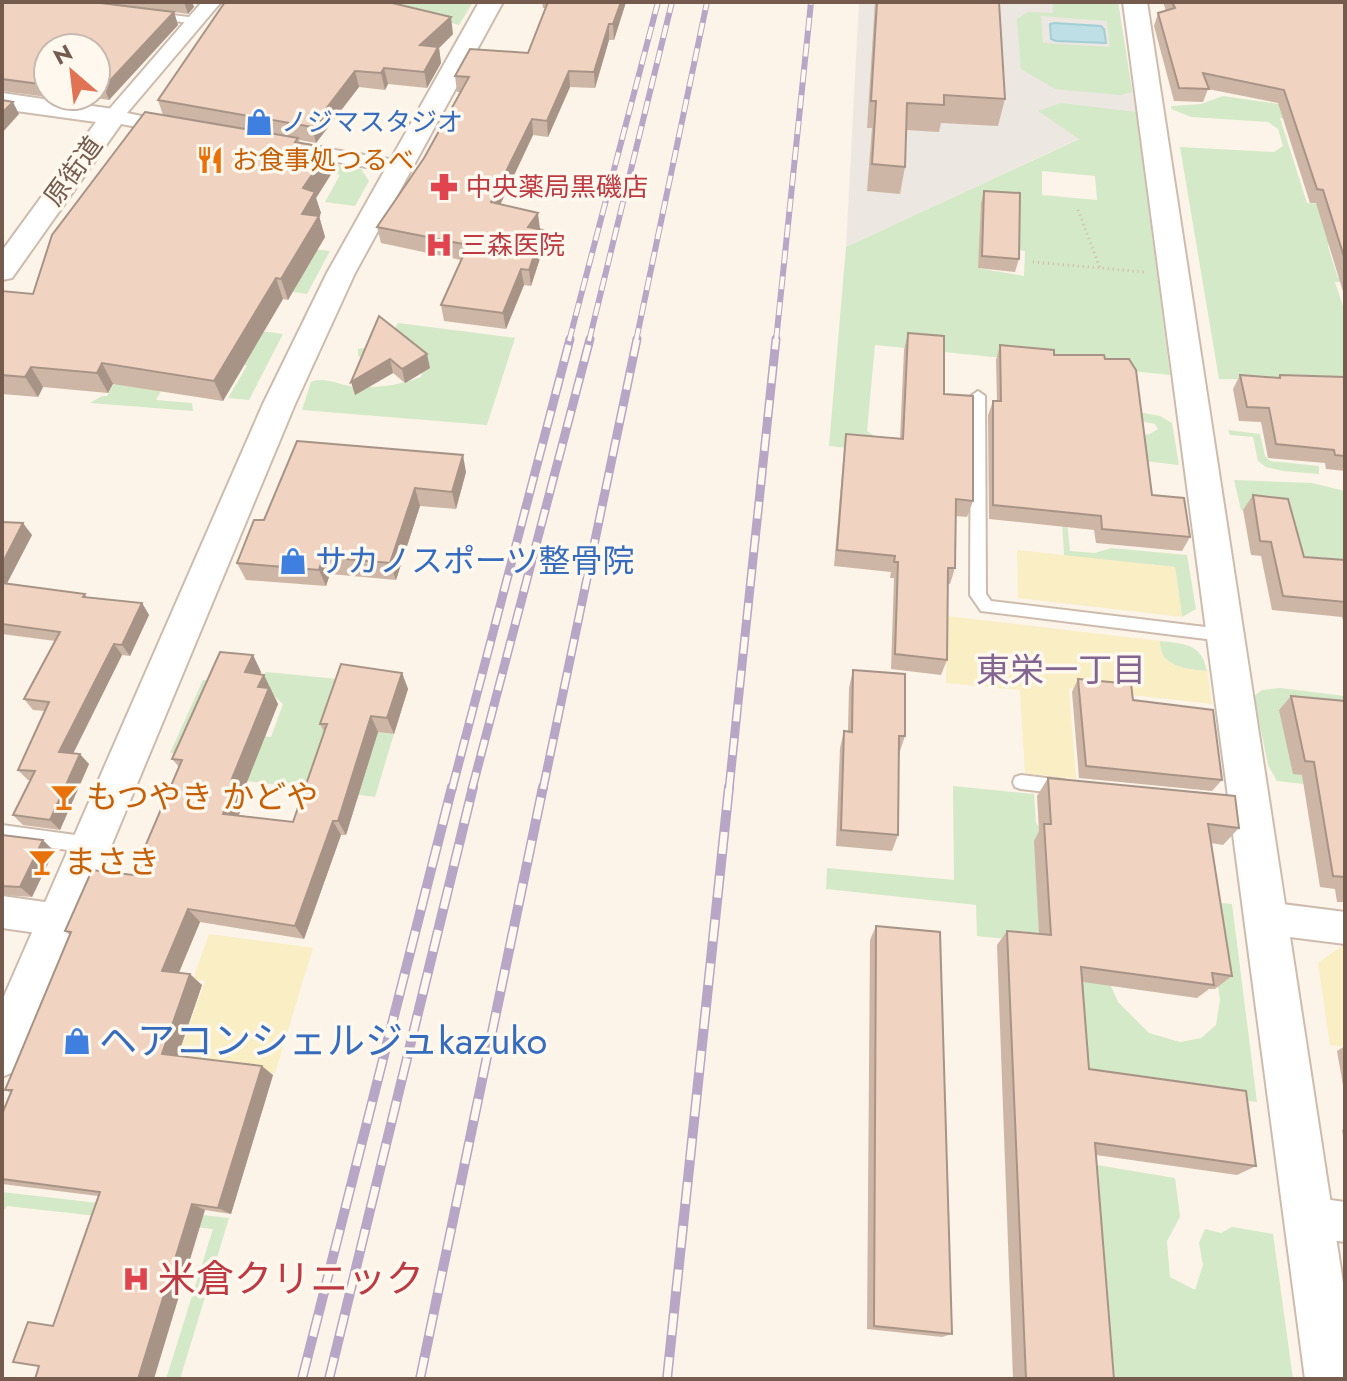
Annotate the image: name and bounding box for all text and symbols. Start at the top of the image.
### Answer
north arrow [32,32,112,112]
text: N [47,36,78,73]
place label: ノジマスタジオ [281,103,463,141]
shop icon: ノジマスタジオ [244,107,274,137]
street label: 原街道 [35,128,111,214]
place label: お食事処つるべ [232,141,414,179]
restaurant icon: お食事処つるべ [195,145,225,175]
place label: 中央薬局黒磯店 [466,168,648,206]
pharmacy icon: 中央薬局黒磯店 [429,172,459,202]
place label: 三森医院 [461,226,565,264]
hospital icon: 三森医院 [424,230,454,260]
place label: サカノスポーツ整骨院 [315,538,634,584]
shop icon: サカノスポーツ整骨院 [278,546,308,576]
district label: 東栄一丁目 [976,646,1146,695]
place label: もつやき かどや [86,774,318,820]
bar icon: もつやき かどや [49,782,79,812]
place label: まさき [64,839,160,885]
bar icon: まさき [27,847,57,877]
place label: ヘアコンシェルジュkazuko [99,1013,547,1068]
shop icon: ヘアコンシェルジュkazuko [62,1026,92,1056]
place label: 米倉クリニック [158,1251,424,1306]
hospital icon: 米倉クリニック [121,1264,151,1294]

